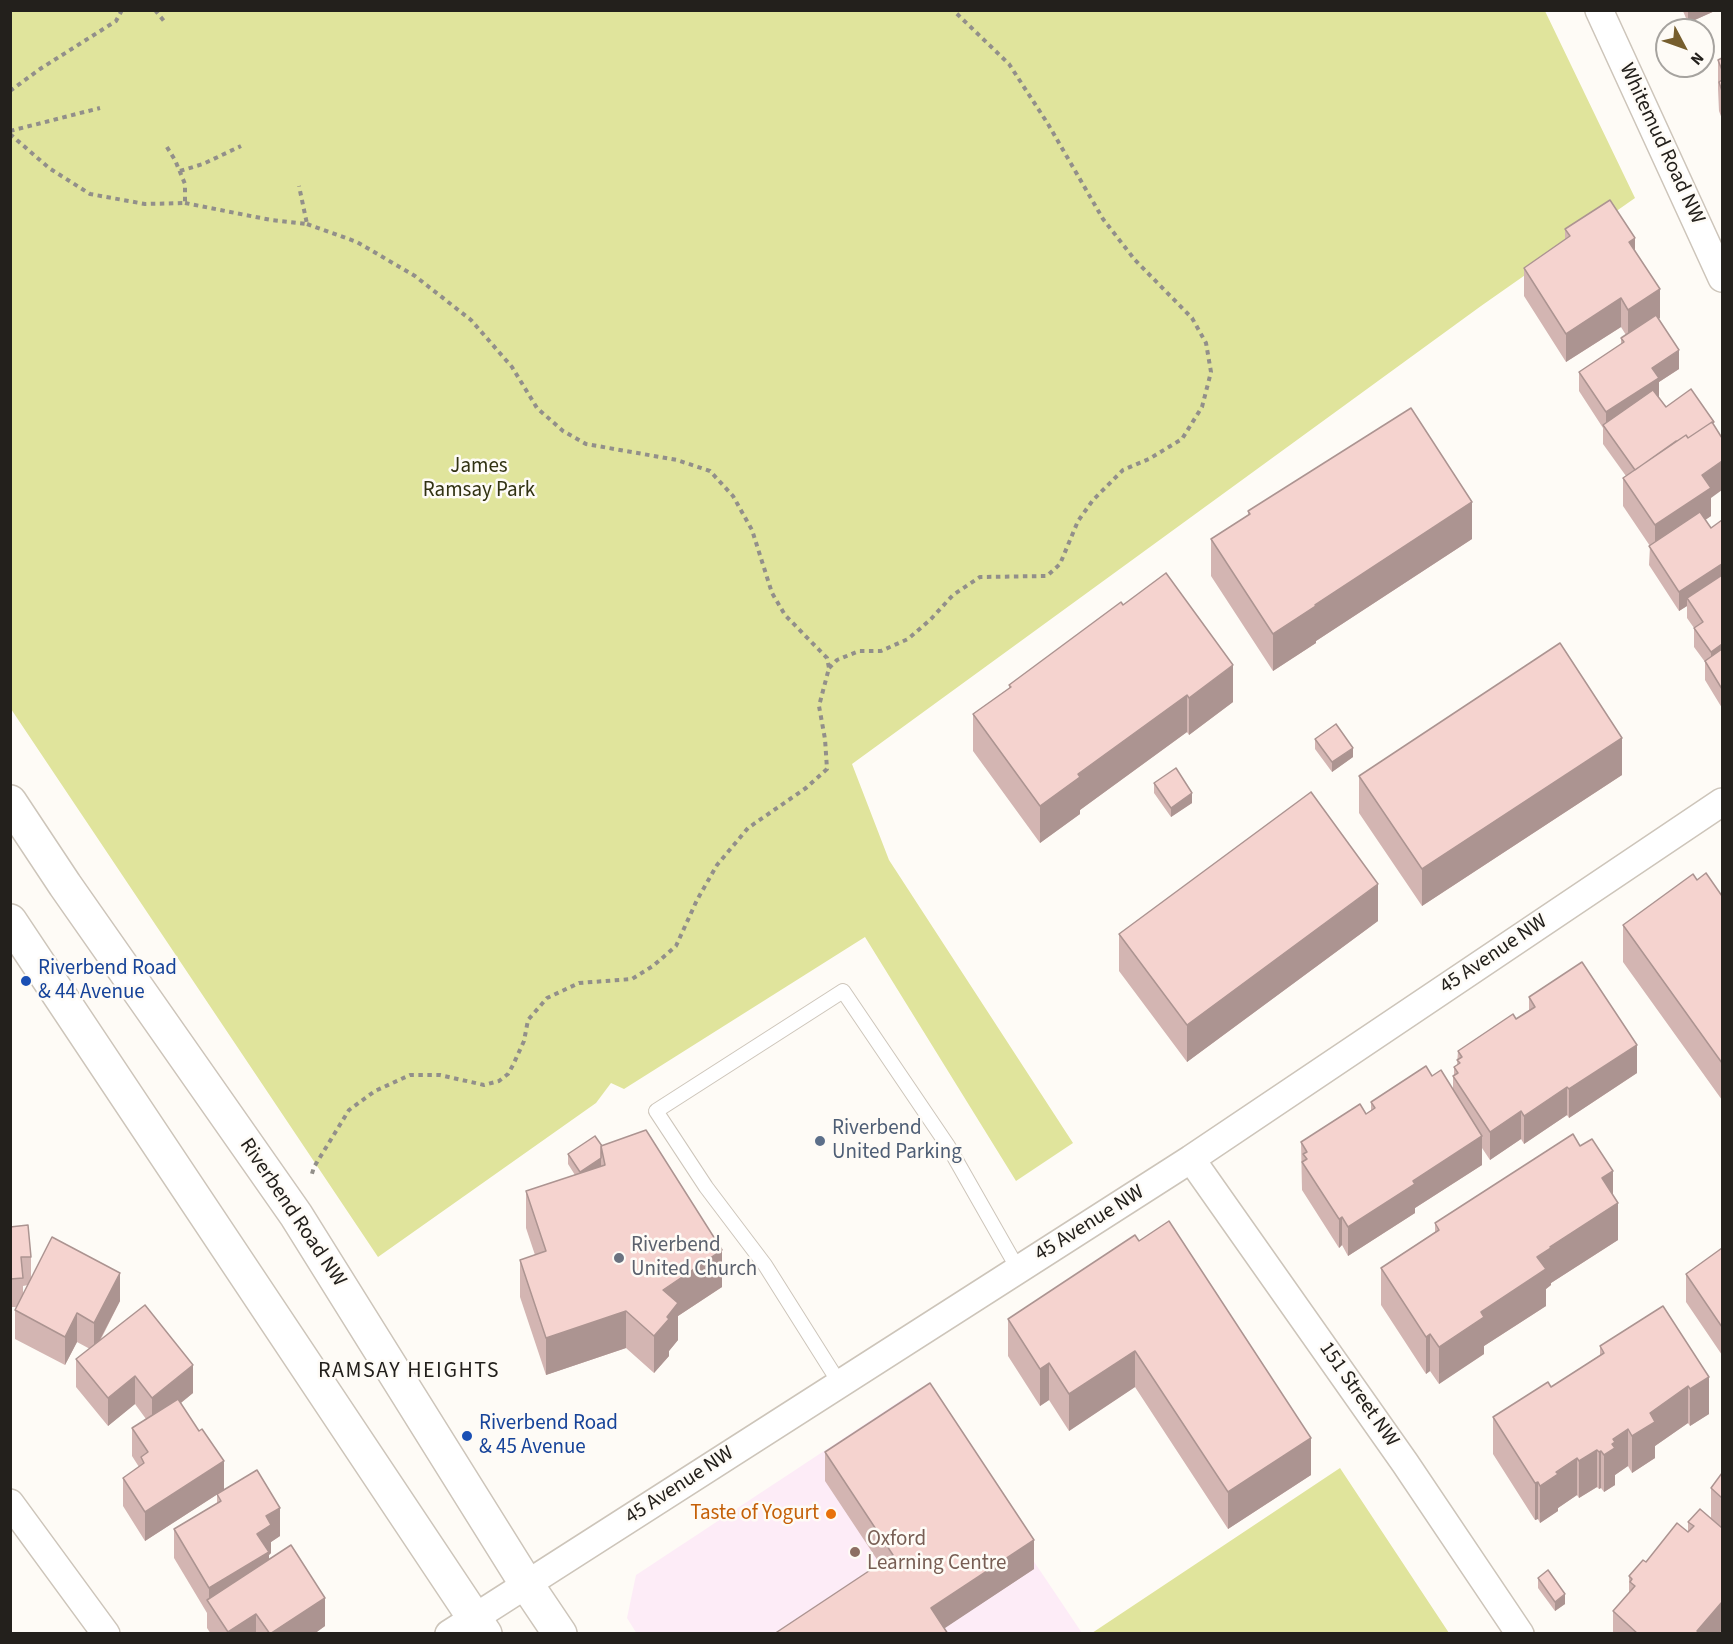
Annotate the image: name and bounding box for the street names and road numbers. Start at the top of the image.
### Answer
street label: Whitemud Road NW [1613,60,1709,228]
street label: 45 Avenue NW [1436,910,1552,1000]
street label: Riverbend Road NW [233,1134,351,1292]
street label: 45 Avenue NW [1031,1180,1149,1268]
street label: 151 Street NW [1313,1338,1403,1452]
street label: 45 Avenue NW [621,1442,739,1530]

